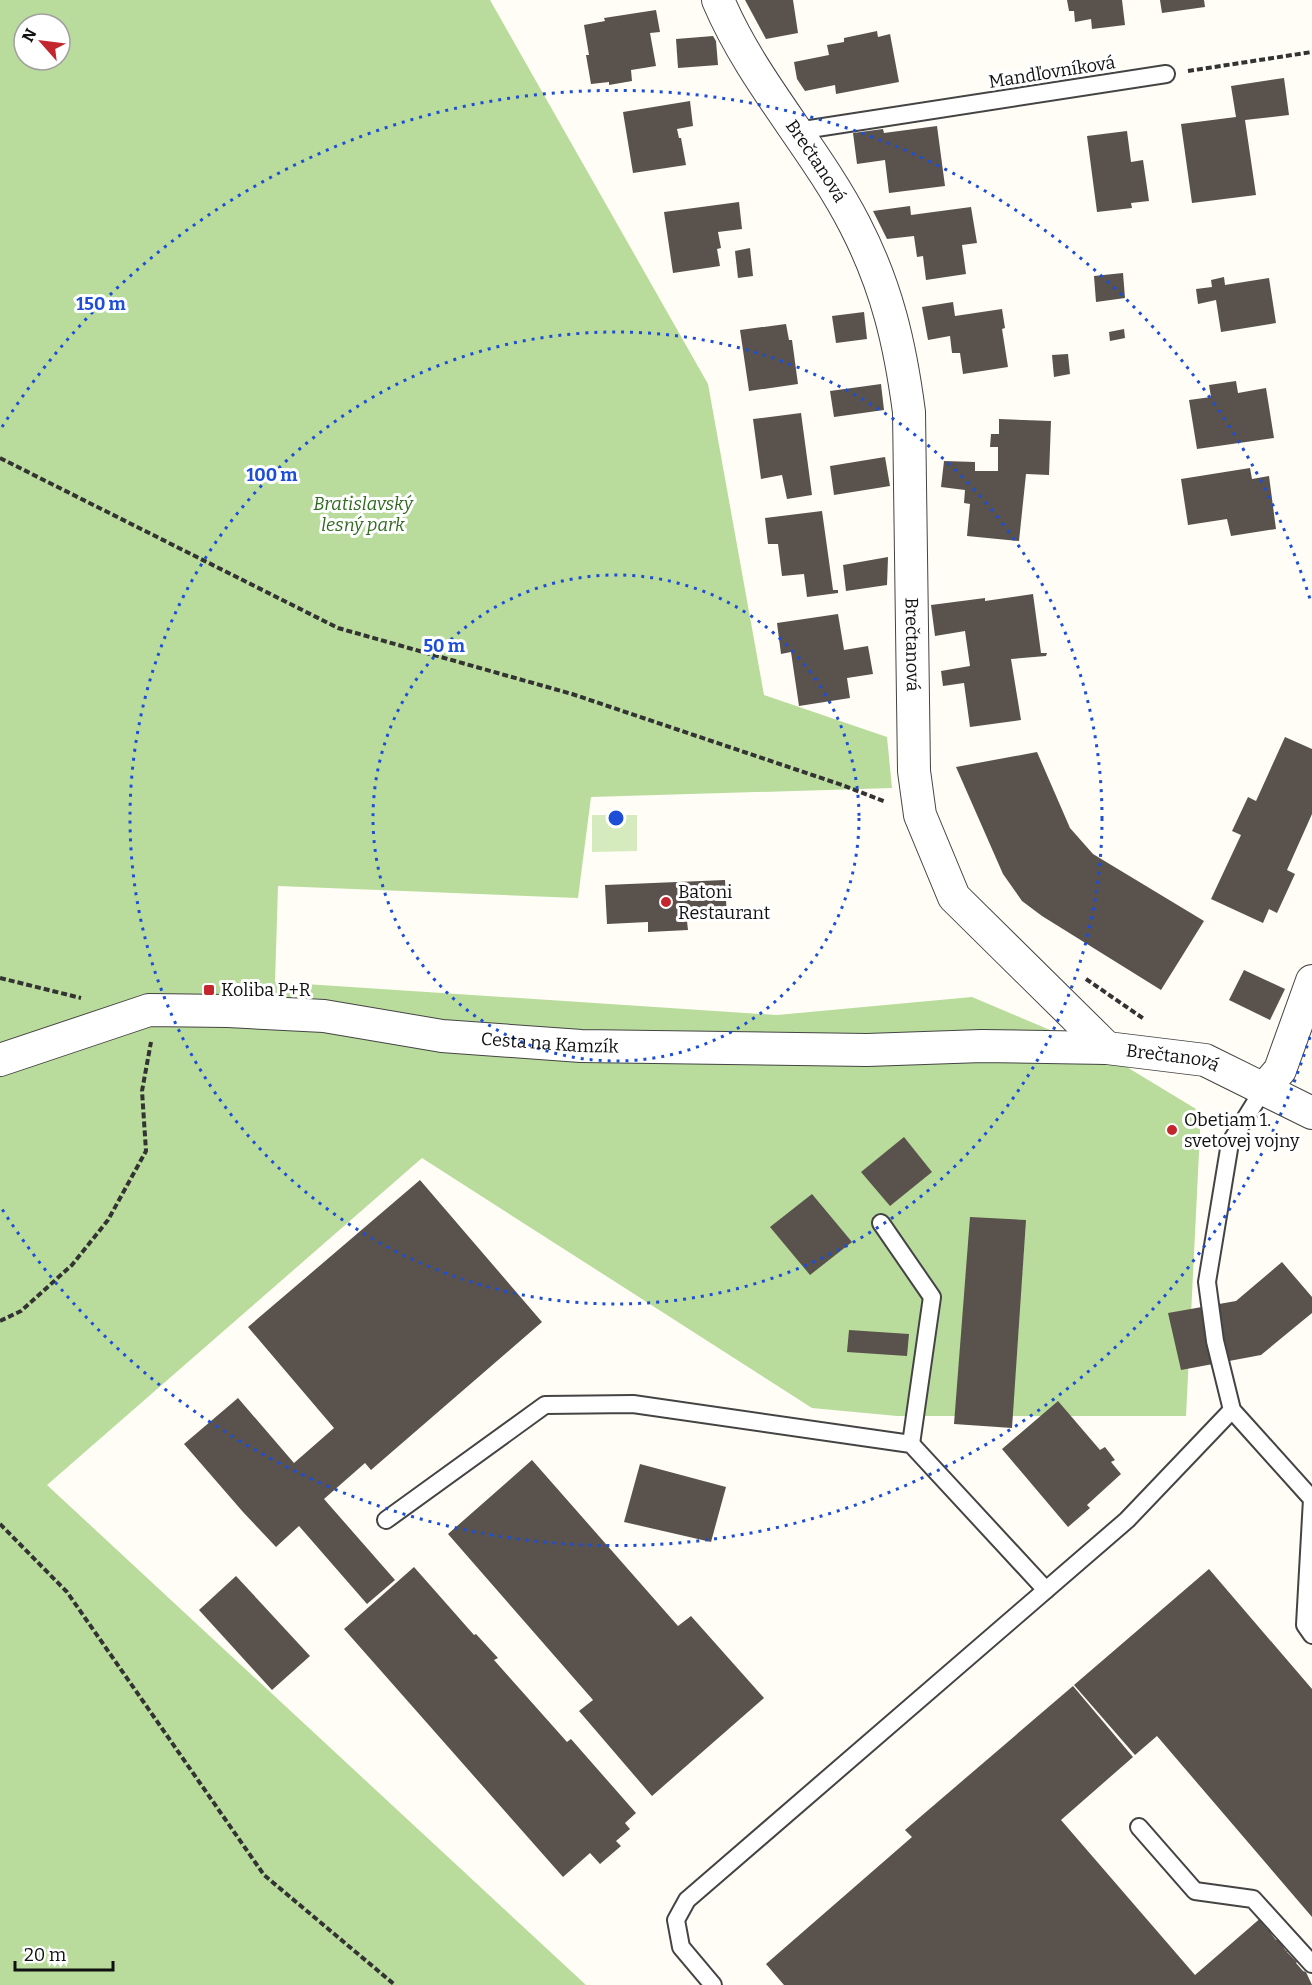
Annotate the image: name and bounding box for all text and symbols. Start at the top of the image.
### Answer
north arrow [12,12,72,72]
text: N [18,25,40,45]
street label: Mandľovníková [987,51,1117,93]
street label: Brečtanová [781,116,851,206]
text: 150 m [76,293,126,315]
text: 100 m [246,464,298,486]
park label: Bratislavský lesný park [313,493,414,536]
street label: Brečtanová [901,597,924,692]
text: 50 m [423,635,465,657]
centre of rings [606,808,626,828]
place label: Batoni Restaurant [678,881,771,924]
marker: Batoni Restaurant [659,895,673,909]
place label: Koliba P+R [221,979,311,1001]
marker: Koliba P+R [202,983,216,997]
street label: Cesta na Kamzík [480,1028,619,1058]
street label: Brečtanová [1125,1039,1223,1077]
place label: Obetiam 1. svetovej vojny [1184,1109,1300,1152]
marker: Obetiam 1. svetovej vojny [1165,1123,1179,1137]
scale bar [15,1934,112,1972]
text: 20 m [24,1944,66,1966]

